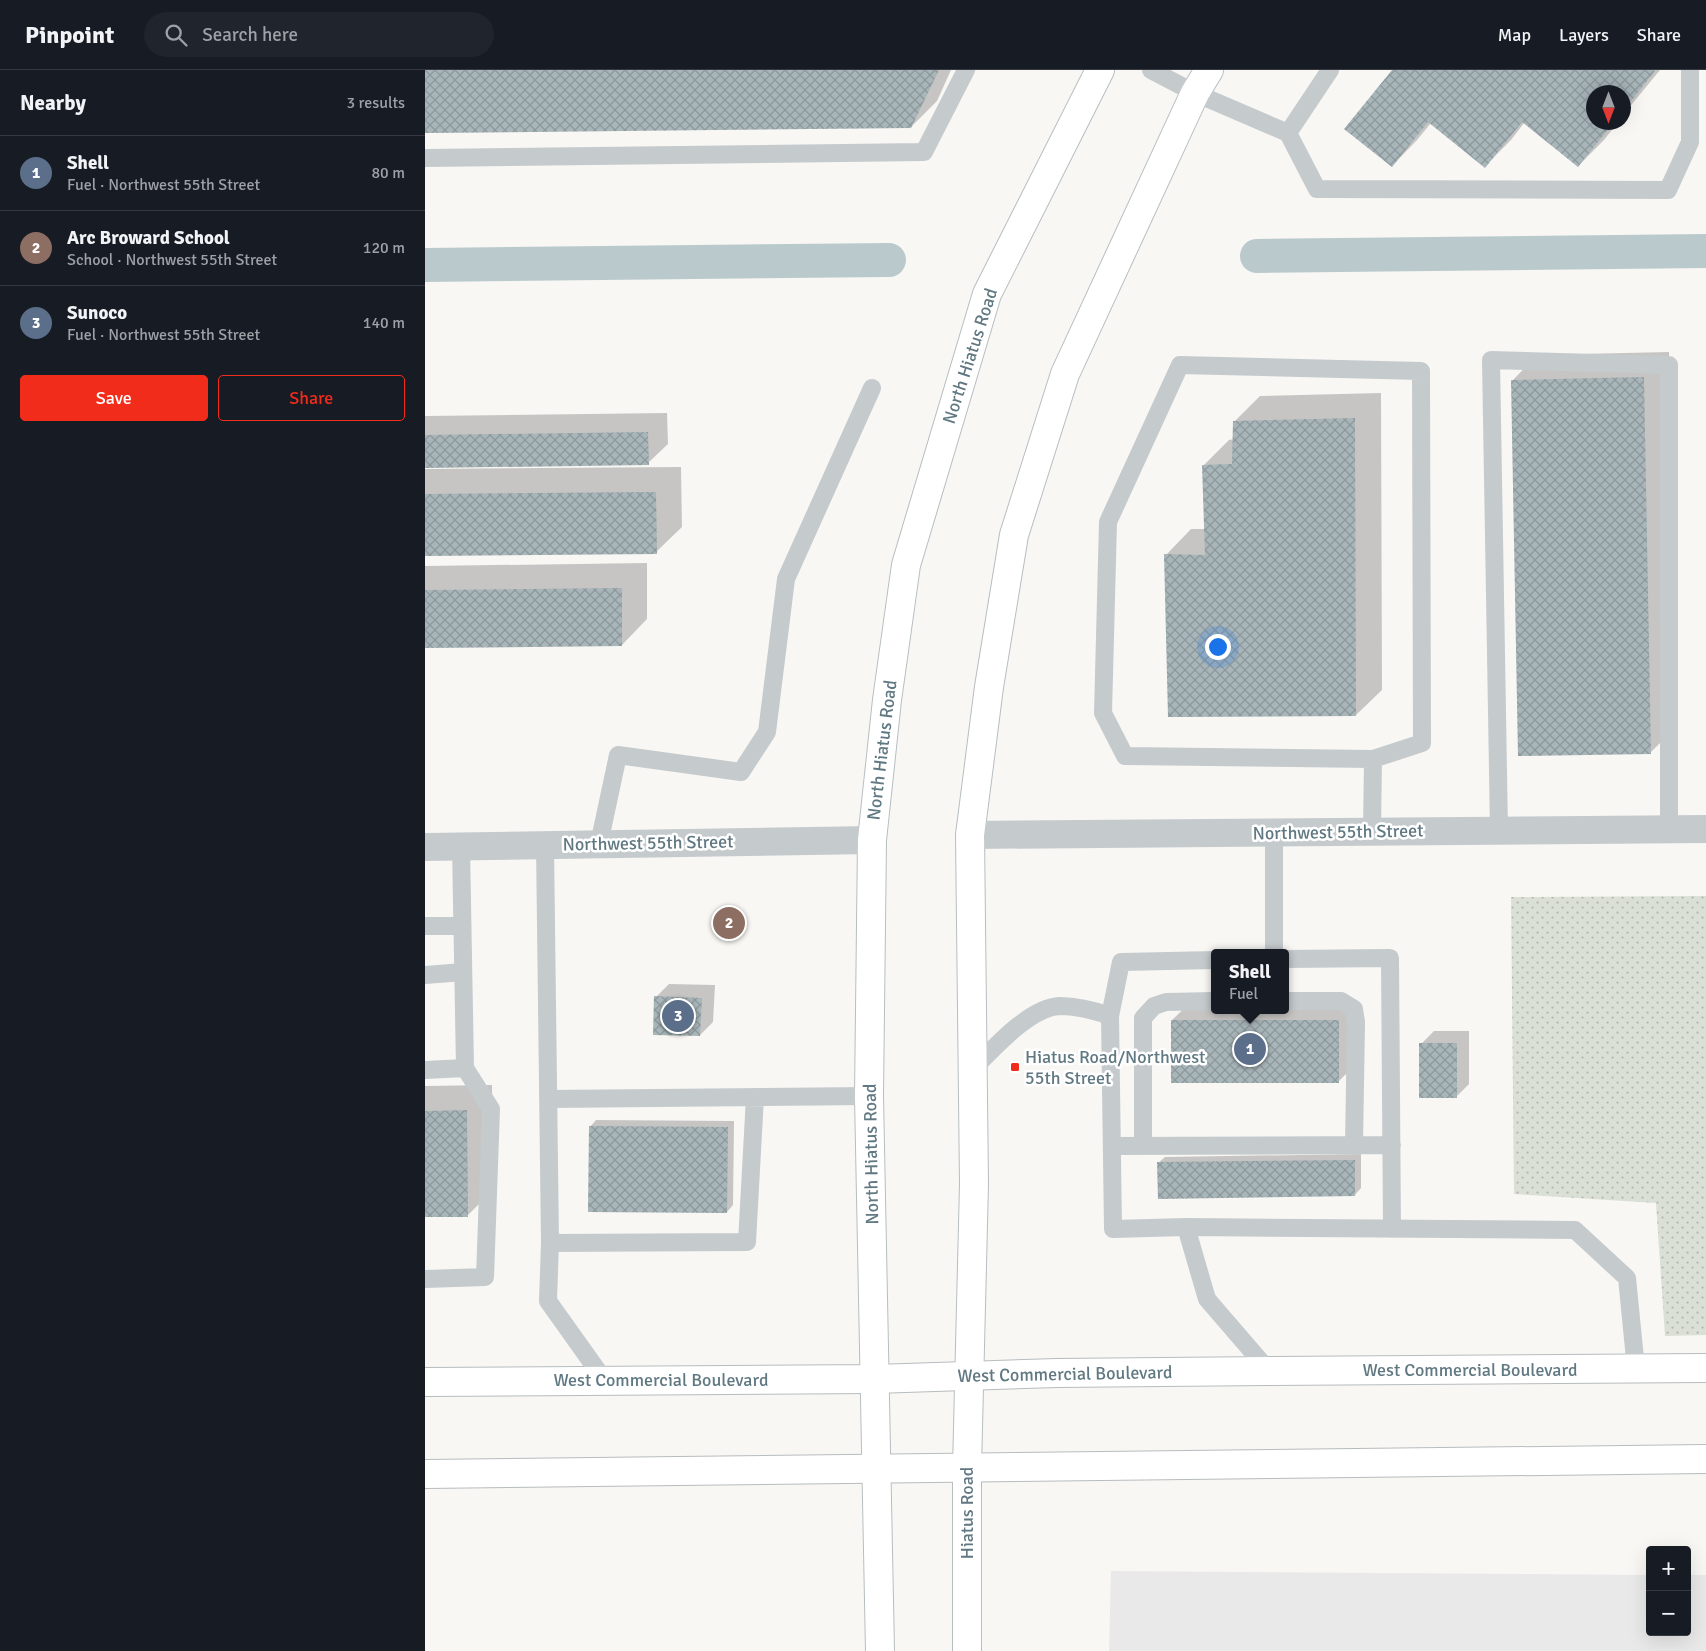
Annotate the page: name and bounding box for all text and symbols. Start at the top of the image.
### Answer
search box [144,12,494,57]
text: Pinpoint [25,20,114,50]
icon: search [162,21,190,49]
text: Search here [202,23,298,47]
text: Map [1498,24,1531,46]
text: Layers [1559,24,1609,46]
text: Share [1637,24,1681,46]
north arrow [1586,85,1631,130]
text: Nearby [20,90,86,116]
text: 3 results [346,93,405,113]
text: Shell [67,151,109,175]
text: 1 [32,163,40,183]
text: 80 m [371,163,405,183]
text: Fuel · Northwest 55th Street [67,175,260,195]
text: Arc Broward School [67,226,230,250]
text: 2 [32,238,40,258]
text: 120 m [363,238,405,258]
text: School · Northwest 55th Street [67,250,277,270]
street label: North Hiatus Road [938,285,1002,427]
text: Sunoco [67,301,127,325]
text: 3 [32,313,40,333]
text: 140 m [363,313,405,333]
text: Fuel · Northwest 55th Street [67,325,260,345]
button: Save [20,375,208,421]
button: Share [218,375,405,421]
your location [1205,634,1231,660]
street label: North Hiatus Road [862,679,902,821]
street label: Northwest 55th Street [1252,820,1424,844]
street label: Northwest 55th Street [562,831,734,855]
pin: 2 [713,904,745,942]
popup [1211,949,1289,1014]
text: Shell [1229,960,1271,984]
text: Fuel [1229,984,1258,1004]
pin: 3 [662,997,694,1035]
pin: 1 [1234,1030,1266,1068]
place label: Hiatus Road/Northwest 55th Street [1025,1046,1205,1089]
marker: Hiatus Road/Northwest 55th Street [1009,1061,1021,1073]
street label: North Hiatus Road [859,1083,883,1225]
street label: West Commercial Boulevard [1362,1359,1578,1381]
street label: West Commercial Boulevard [957,1361,1173,1387]
street label: West Commercial Boulevard [553,1369,769,1391]
street label: Hiatus Road [956,1467,978,1559]
map controls [1646,1546,1691,1636]
button: + [1646,1546,1691,1591]
button: − [1646,1591,1691,1636]

